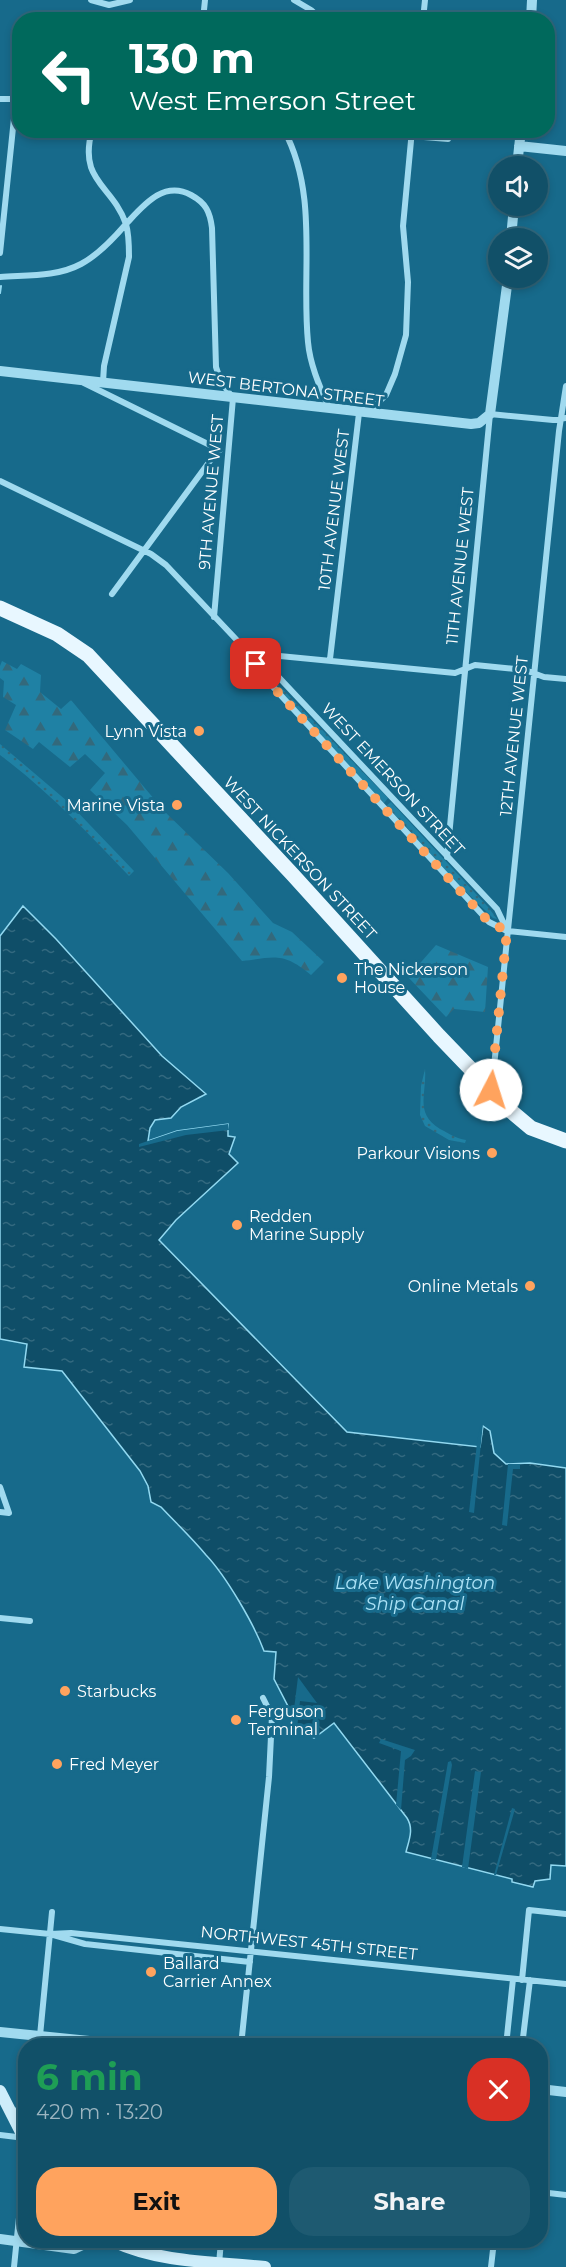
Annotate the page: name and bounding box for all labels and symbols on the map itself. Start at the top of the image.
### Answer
street label: WEST BERTONA STREET [187,368,386,411]
street label: 9TH AVENUE WEST [195,413,227,571]
street label: 10TH AVENUE WEST [315,427,353,592]
street label: 11TH AVENUE WEST [442,486,478,646]
pin [230,638,281,689]
street label: 12TH AVENUE WEST [496,654,532,817]
street label: WEST EMERSON STREET [317,699,469,860]
place label: Lynn Vista [104,722,187,741]
marker: Lynn Vista [192,724,206,738]
street label: WEST NICKERSON STREET [220,773,381,944]
place label: Marine Vista [66,796,165,815]
marker: Marine Vista [170,798,184,812]
place label: The Nickerson House [354,960,468,997]
marker: The Nickerson House [335,971,349,985]
position arrow [459,1058,523,1122]
place label: Parkour Visions [356,1144,480,1163]
marker: Parkour Visions [485,1146,499,1160]
place label: Redden Marine Supply [249,1207,365,1244]
marker: Redden Marine Supply [230,1218,244,1232]
place label: Online Metals [408,1277,518,1296]
marker: Online Metals [523,1279,537,1293]
water label: Lake Washington Ship Canal [335,1572,495,1615]
place label: Starbucks [77,1682,157,1701]
marker: Starbucks [58,1684,72,1698]
place label: Ferguson Terminal [248,1702,324,1739]
marker: Ferguson Terminal [229,1713,243,1727]
place label: Fred Meyer [69,1755,159,1774]
marker: Fred Meyer [50,1757,64,1771]
street label: NORTHWEST 45TH STREET [200,1922,419,1964]
place label: Ballard Carrier Annex [163,1954,272,1991]
marker: Ballard Carrier Annex [144,1965,158,1979]

